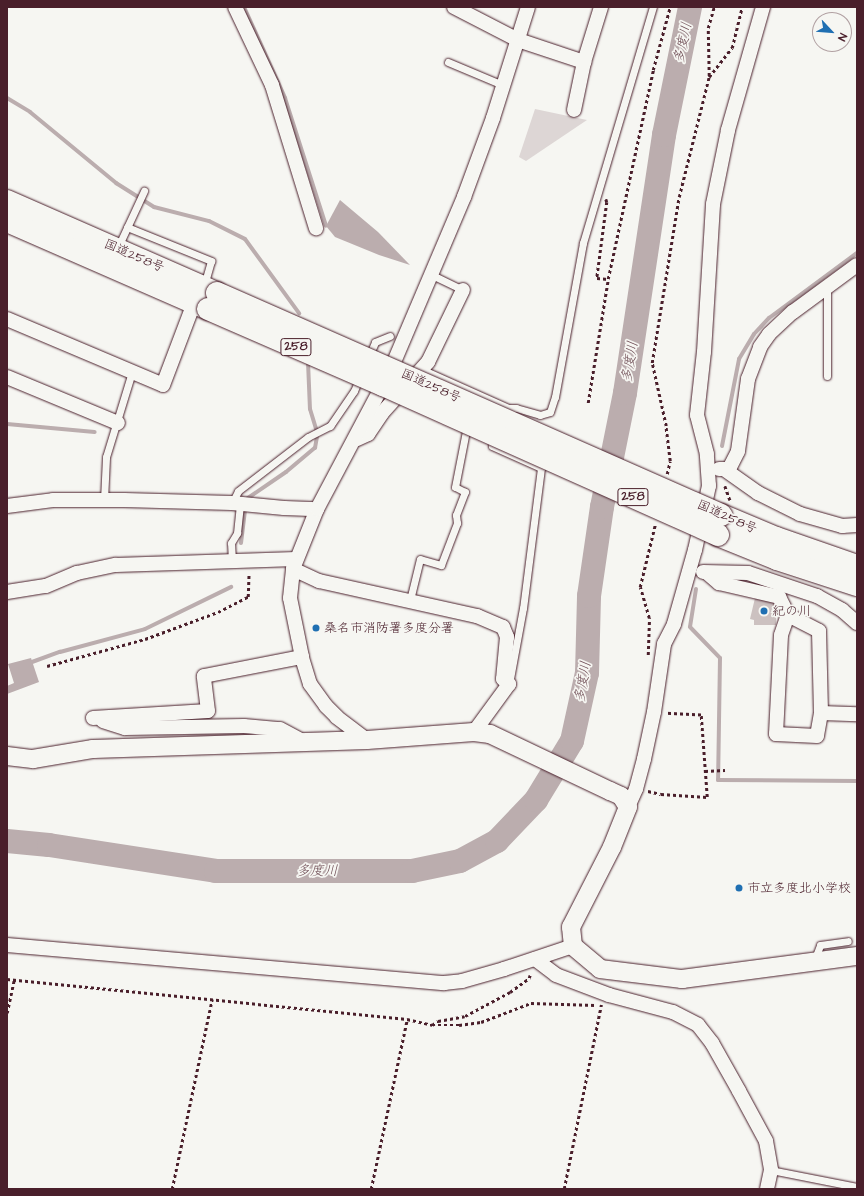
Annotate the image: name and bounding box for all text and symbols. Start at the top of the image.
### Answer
north arrow [812,12,852,52]
water label: 多度川 [670,21,696,65]
text: N [834,31,851,43]
street label: 国道258号 [101,236,167,276]
road number: 258 [280,337,312,357]
water label: 多度川 [618,340,642,384]
street label: 国道258号 [399,366,463,406]
road number: 258 [617,487,649,507]
street label: 国道258号 [695,497,759,537]
place label: 紀の川 [772,603,811,619]
marker: 紀の川 [759,606,769,616]
place label: 桑名市消防署多度分署 [324,620,454,636]
marker: 桑名市消防署多度分署 [311,623,321,633]
water label: 多度川 [571,660,595,704]
water label: 多度川 [296,863,338,879]
place label: 市立多度北小学校 [747,880,851,896]
marker: 市立多度北小学校 [734,883,744,893]

